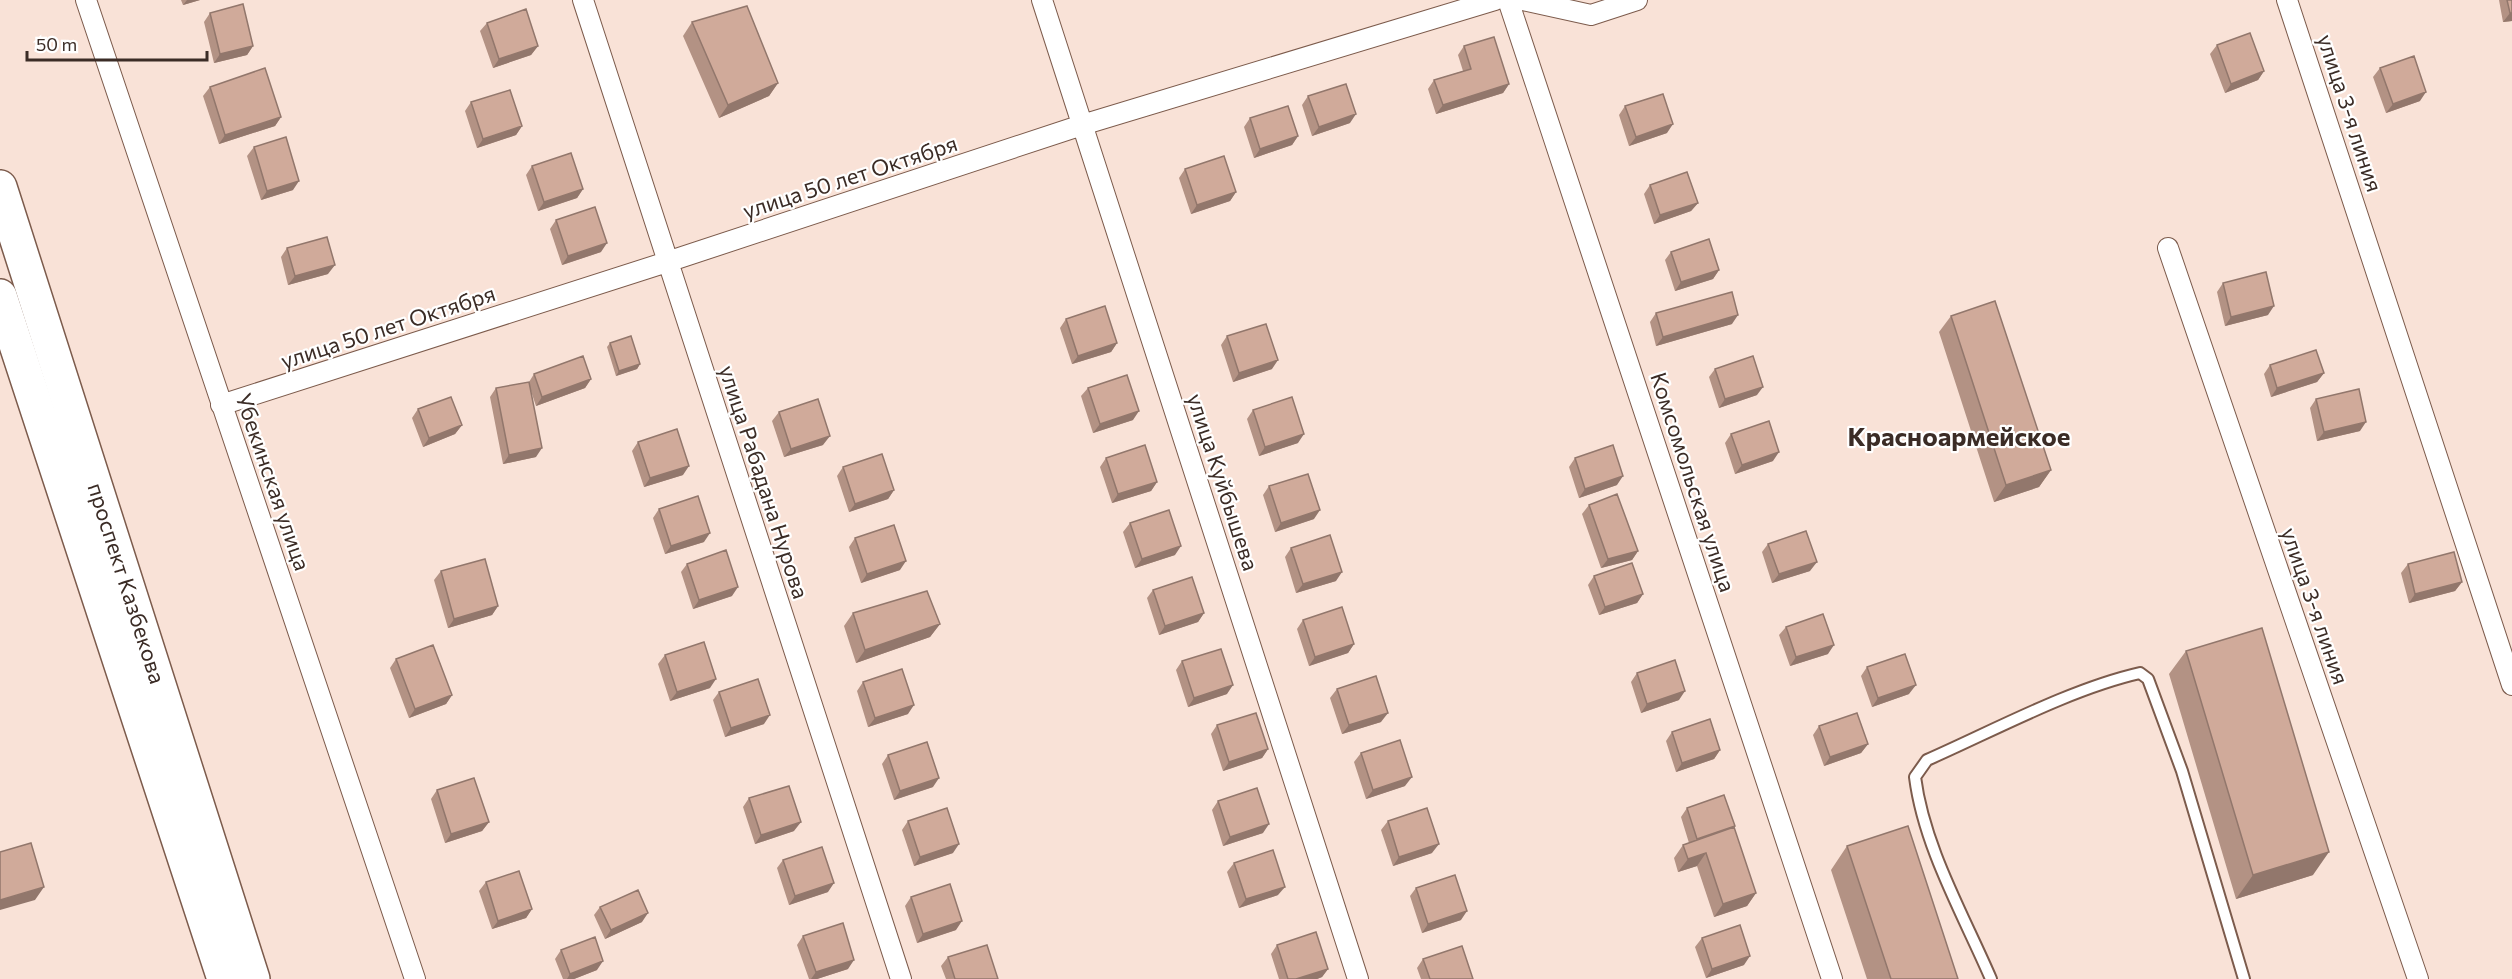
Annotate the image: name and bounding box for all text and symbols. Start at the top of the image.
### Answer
scale bar [27,24,207,62]
street label: улица 3-я линия [2312,31,2389,195]
text: 50 m [36,33,77,55]
street label: улица 50 лет Октября [739,129,960,224]
street label: улица 50 лет Октября [277,279,498,374]
street label: улица Рабадана Нурова [714,362,815,602]
street label: Комсомольская улица [1645,369,1742,595]
street label: Убекинская улица [230,390,316,574]
street label: улица Куйбышева [1182,390,1265,574]
district label: Красноармейское [1847,420,2071,451]
street label: проспект Казбекова [82,479,172,687]
street label: улица 3-я линия [2276,524,2355,688]

